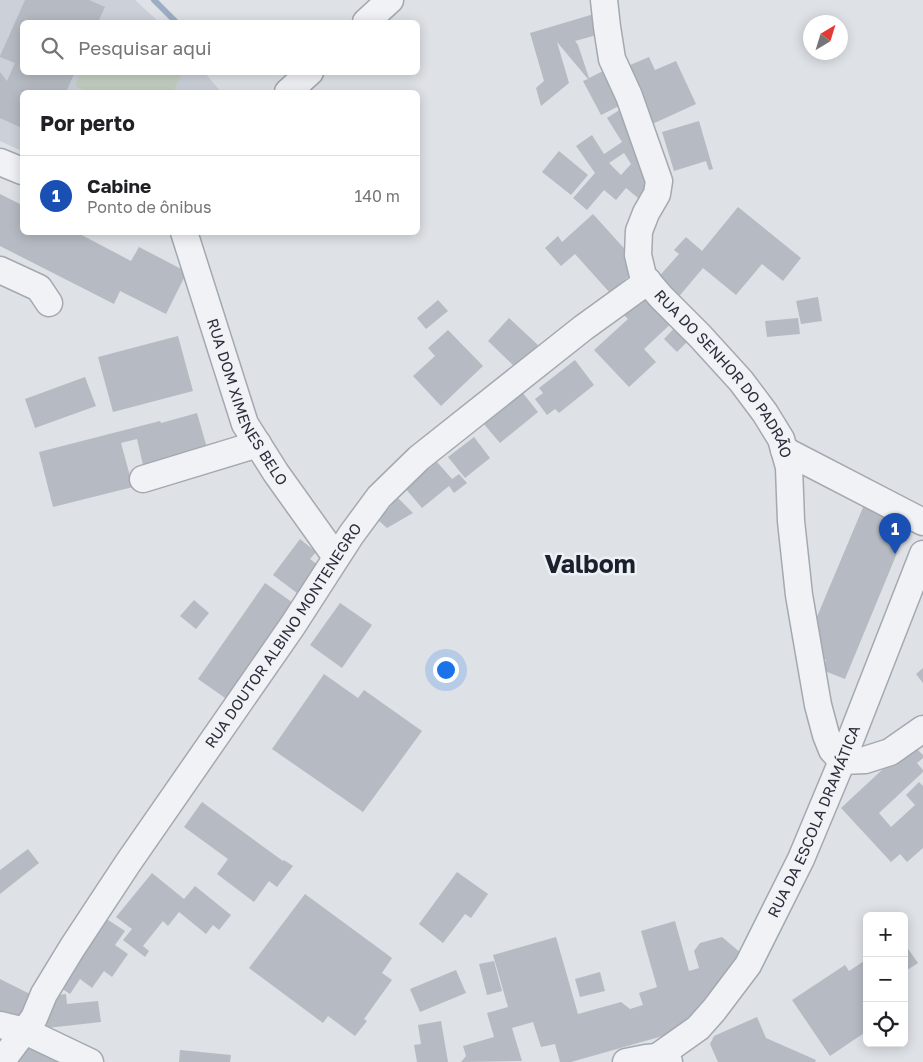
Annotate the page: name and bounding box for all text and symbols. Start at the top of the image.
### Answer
north arrow [803,15,848,60]
search box [20,20,420,75]
icon: search [38,34,66,62]
text: Pesquisar aqui [78,36,212,59]
text: Por perto [40,110,135,136]
text: Cabine [87,174,151,197]
text: 1 [52,186,60,206]
text: 140 m [354,186,400,206]
text: Ponto de ônibus [87,197,211,217]
street label: RUA DO SENHOR DO PADRÃO [651,286,796,460]
street label: RUA DOM XIMENES BELO [204,316,292,489]
pin: 1 [879,513,911,554]
street label: RUA DOUTOR ALBINO MONTENEGRO [201,519,365,751]
district label: Valbom [544,548,636,579]
your location [433,657,459,683]
street label: RUA DA ESCOLA DRAMÁTICA [763,722,863,920]
map controls [863,912,908,1047]
button: + [863,912,908,957]
button: − [863,957,908,1002]
button: locate [863,1002,908,1047]

